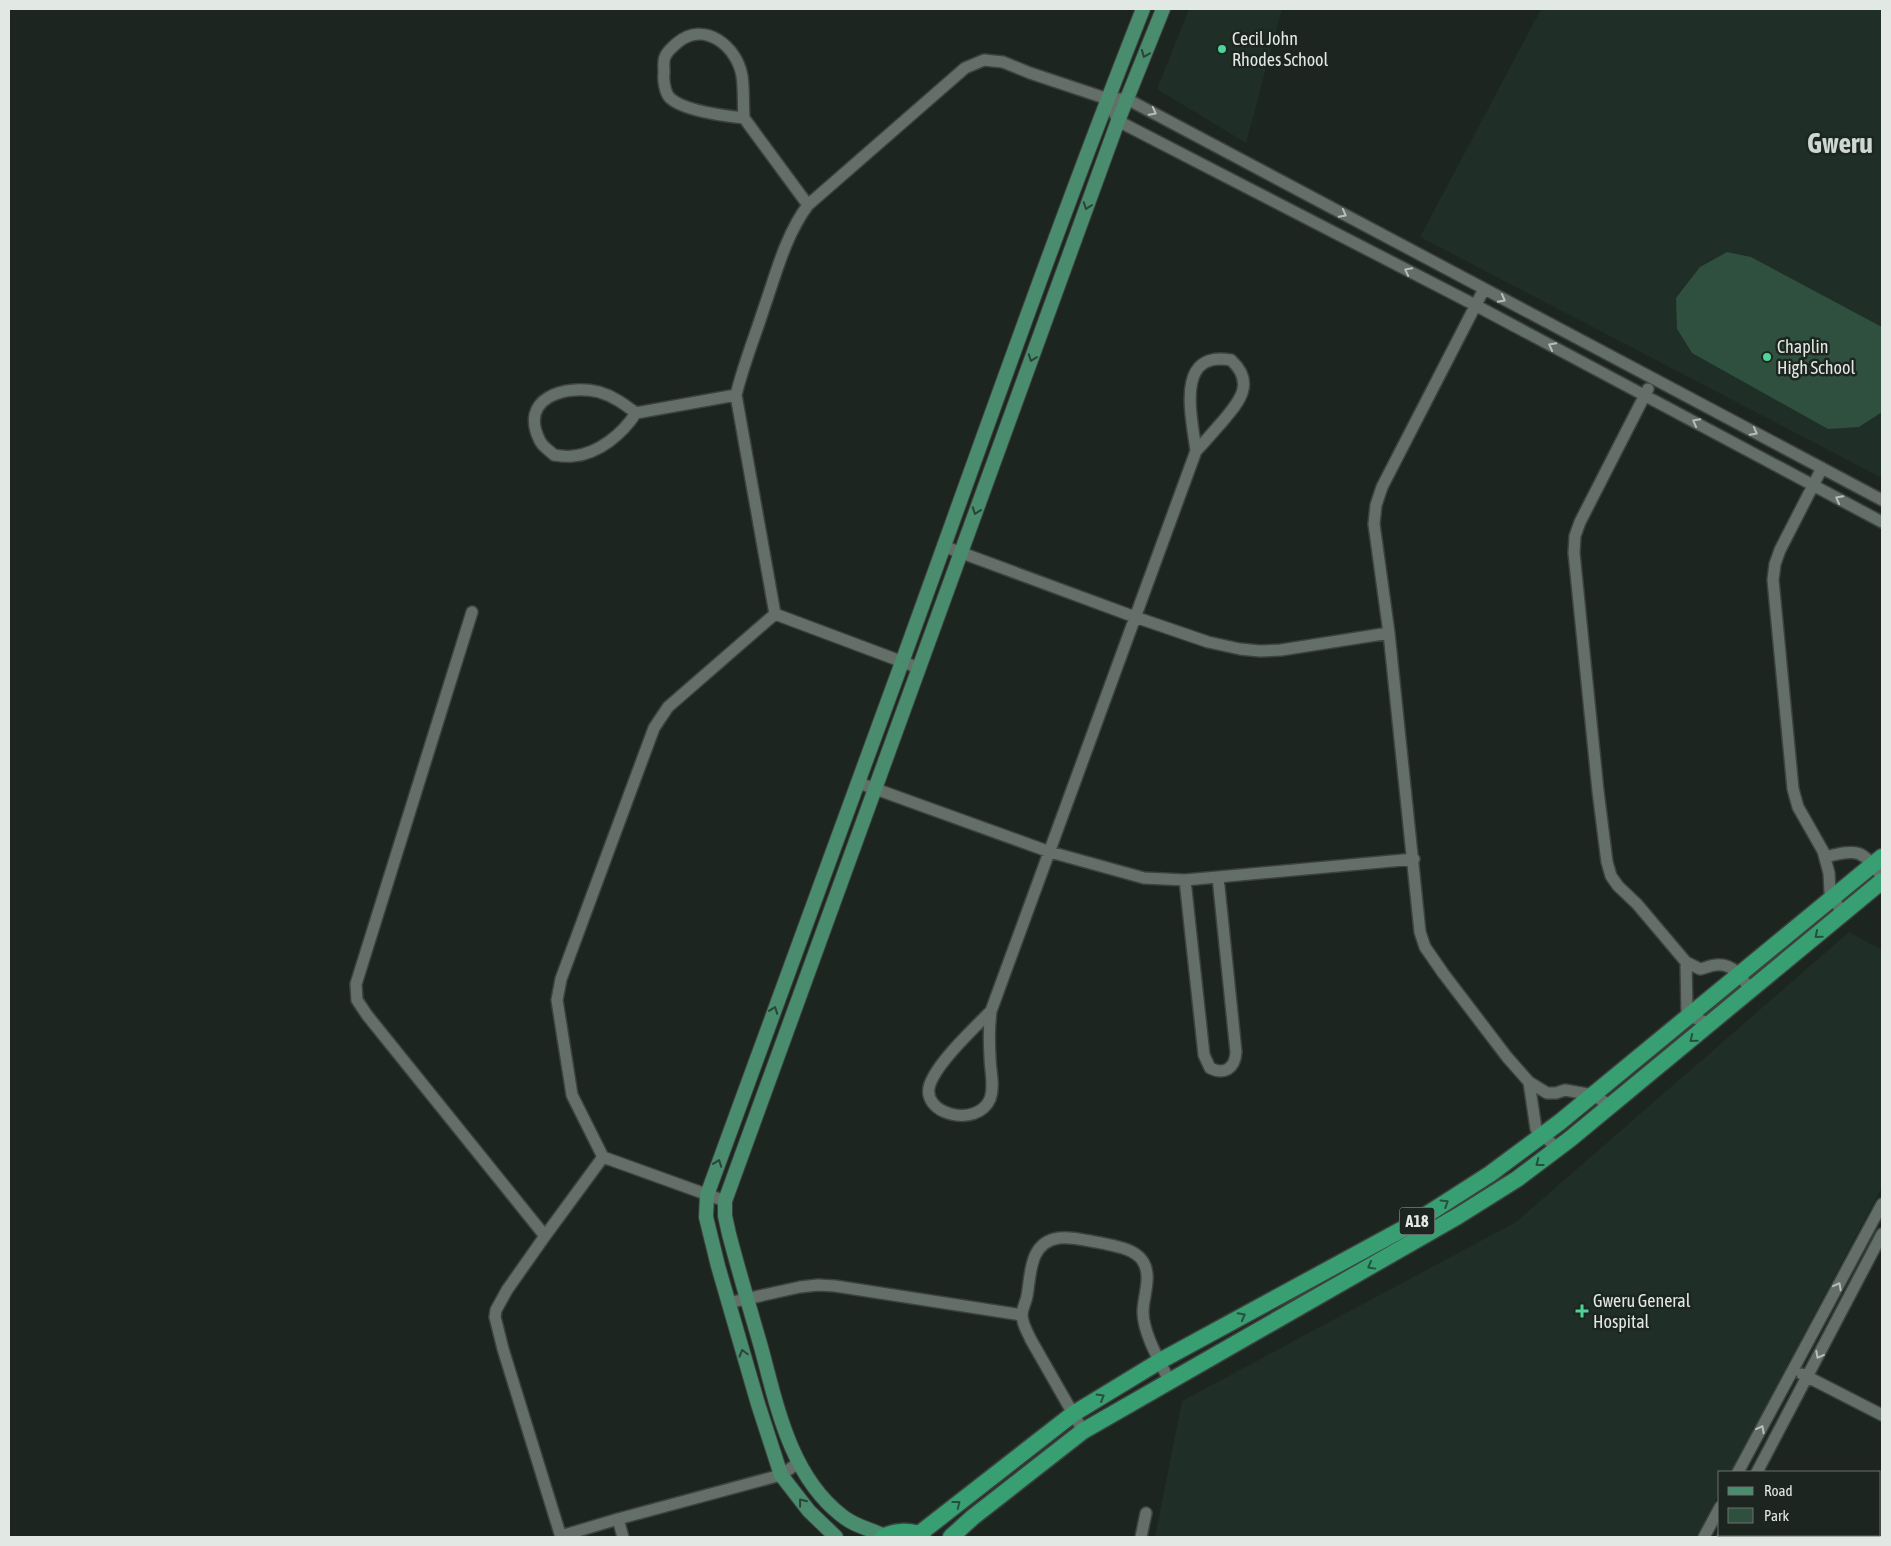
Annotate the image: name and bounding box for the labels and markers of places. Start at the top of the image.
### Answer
place label: Cecil John Rhodes School [1232,28,1329,70]
marker: Cecil John Rhodes School [1216,43,1228,55]
place label: Chaplin High School [1777,336,1855,378]
marker: Chaplin High School [1761,351,1773,363]
place label: Gweru General Hospital [1593,1290,1691,1332]
marker: Gweru General Hospital [1575,1304,1589,1318]

